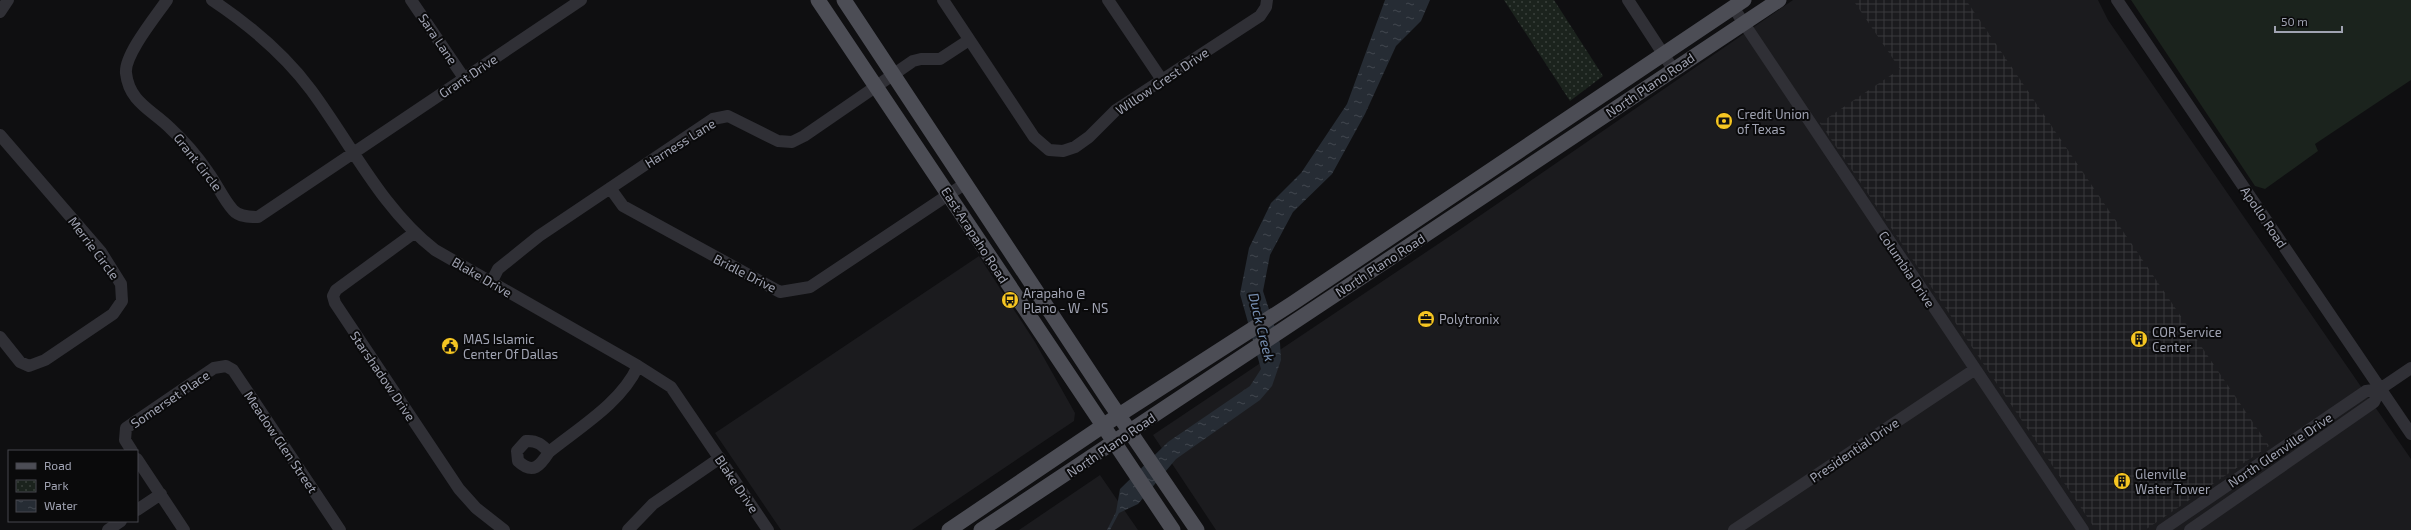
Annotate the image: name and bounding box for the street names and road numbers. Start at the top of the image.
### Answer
street label: Sara Lane [415,10,461,68]
street label: Willow Crest Drive [1112,44,1212,118]
street label: North Plano Road [1603,49,1697,121]
street label: Grant Drive [436,51,500,101]
street label: Harness Lane [642,115,718,171]
street label: Grant Circle [171,130,225,194]
street label: Apollo Road [2238,183,2290,251]
street label: East Arapaho Road [938,184,1012,286]
street label: Merrie Circle [65,213,123,283]
street label: Columbia Drive [1875,228,1939,310]
street label: North Plano Road [1332,230,1428,300]
street label: Bridle Drive [711,250,779,296]
street label: Blake Drive [449,254,515,300]
street label: Starshadow Drive [347,328,419,424]
street label: Somerset Place [128,367,212,431]
street label: Meadow Glen Street [241,388,321,496]
street label: North Plano Road [1064,409,1158,481]
street label: North Glenville Drive [2225,409,2335,491]
street label: Presidential Drive [1806,414,1902,486]
street label: Blake Drive [712,452,762,516]

